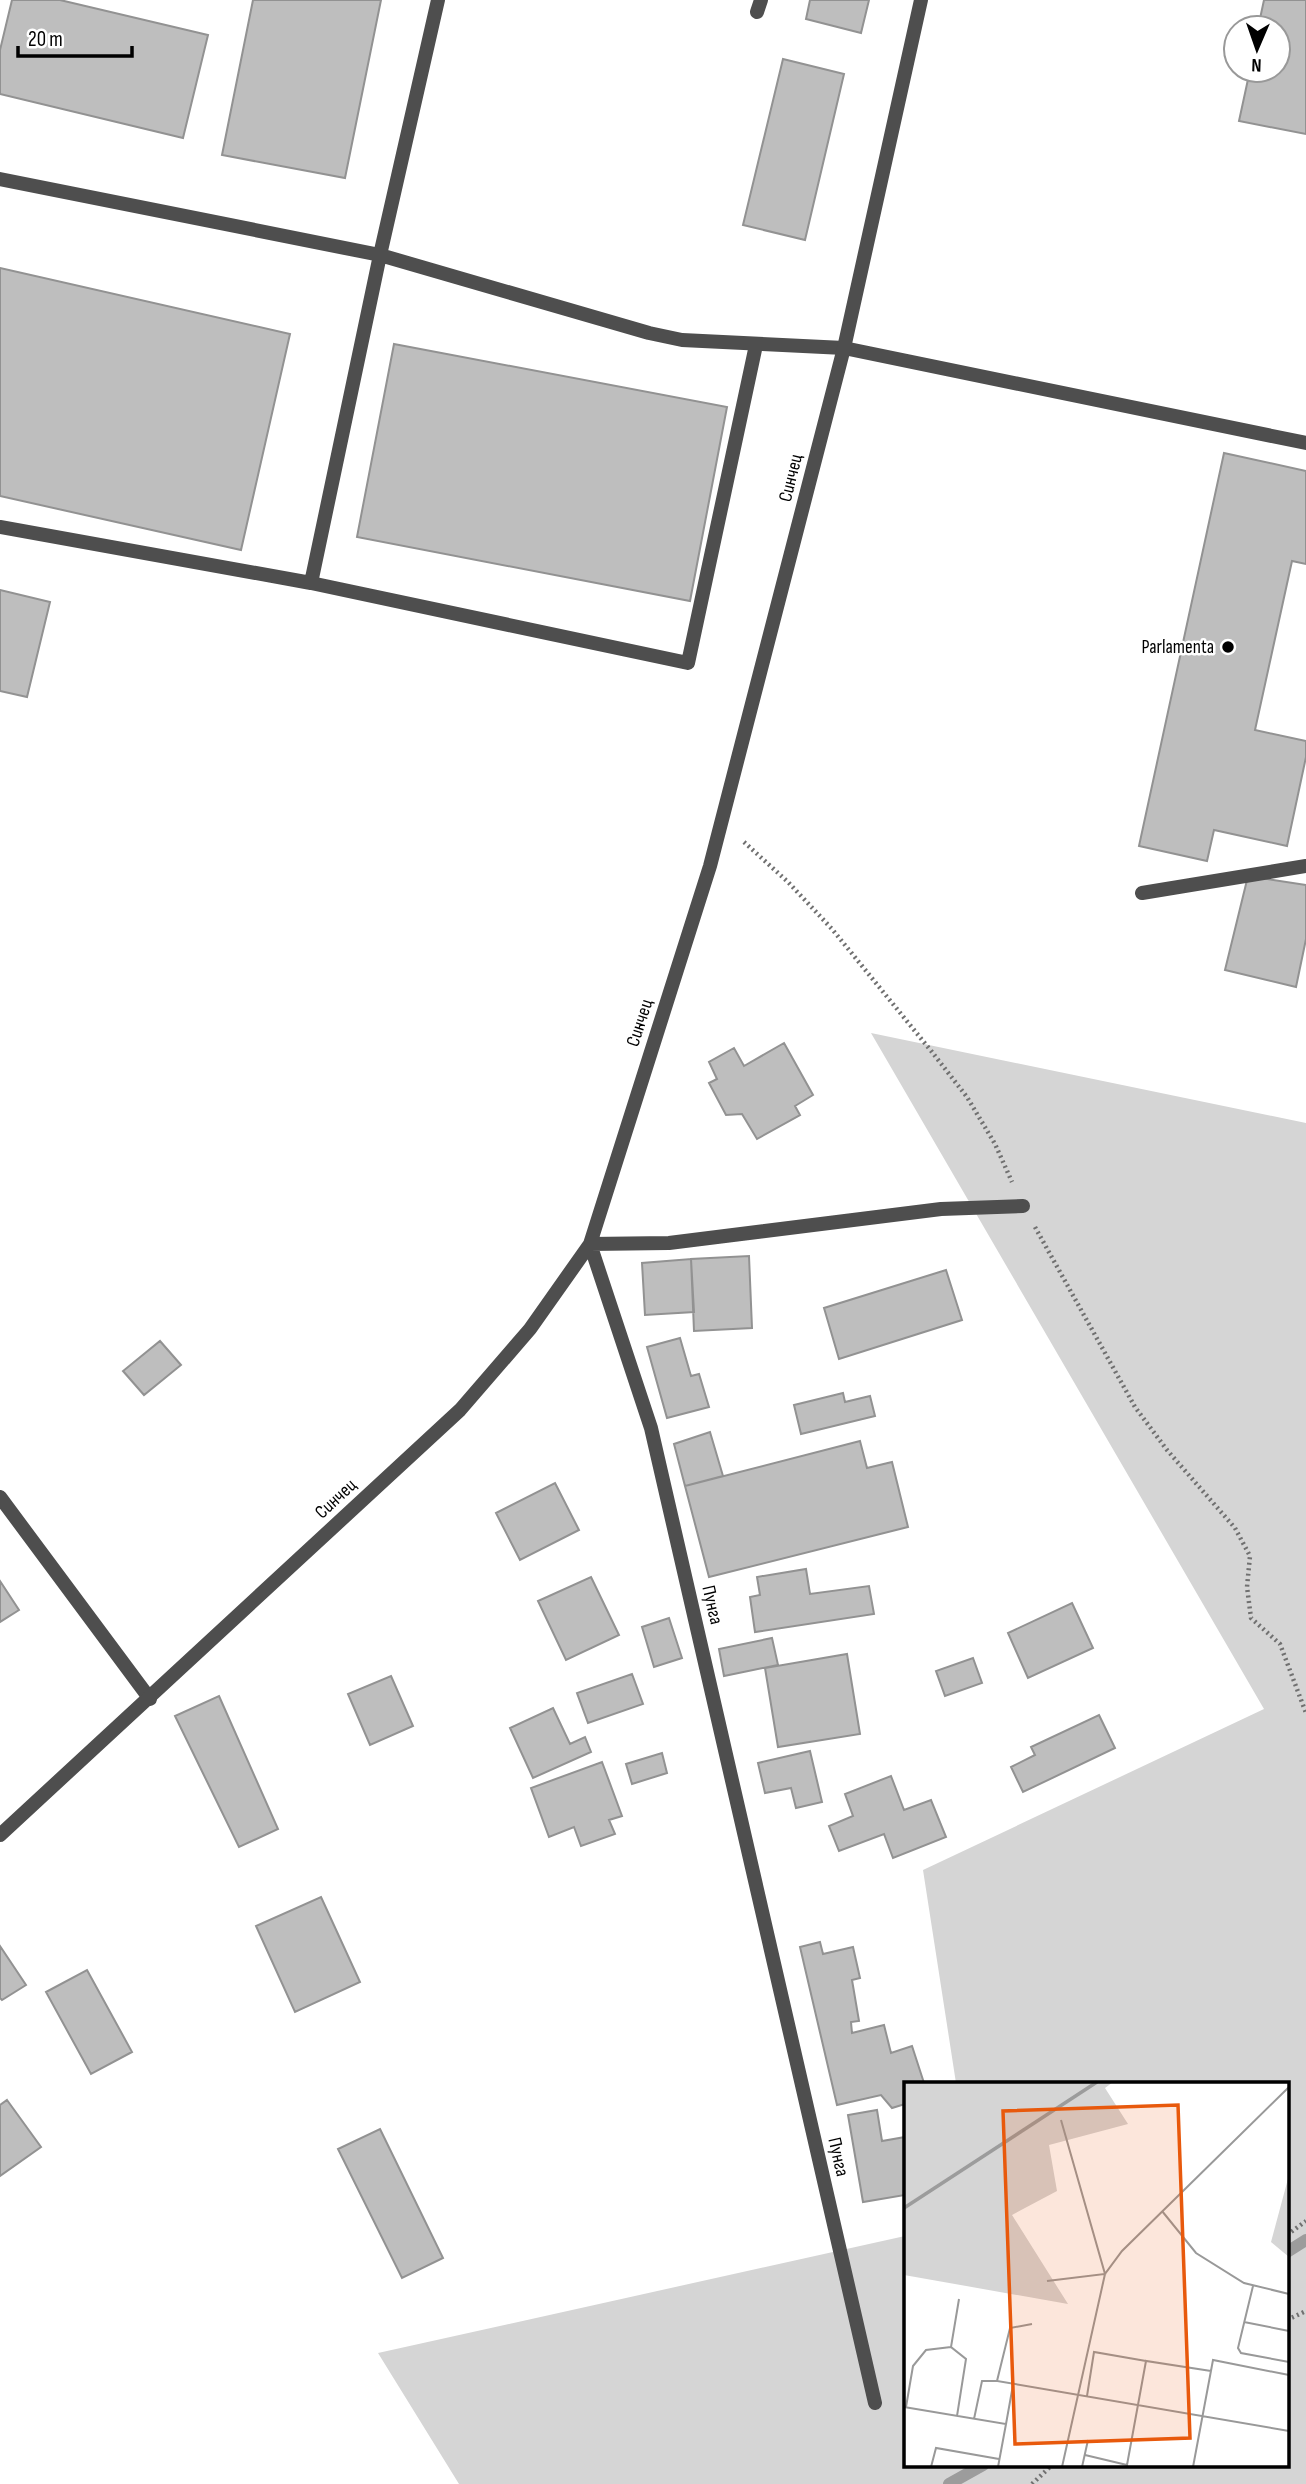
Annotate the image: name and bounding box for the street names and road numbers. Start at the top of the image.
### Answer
street label: Синчец [774,452,808,504]
street label: Синчец [622,996,658,1050]
street label: Синчец [310,1474,362,1524]
street label: Пунга [696,1583,728,1627]
street label: Пунга [822,2135,854,2179]

